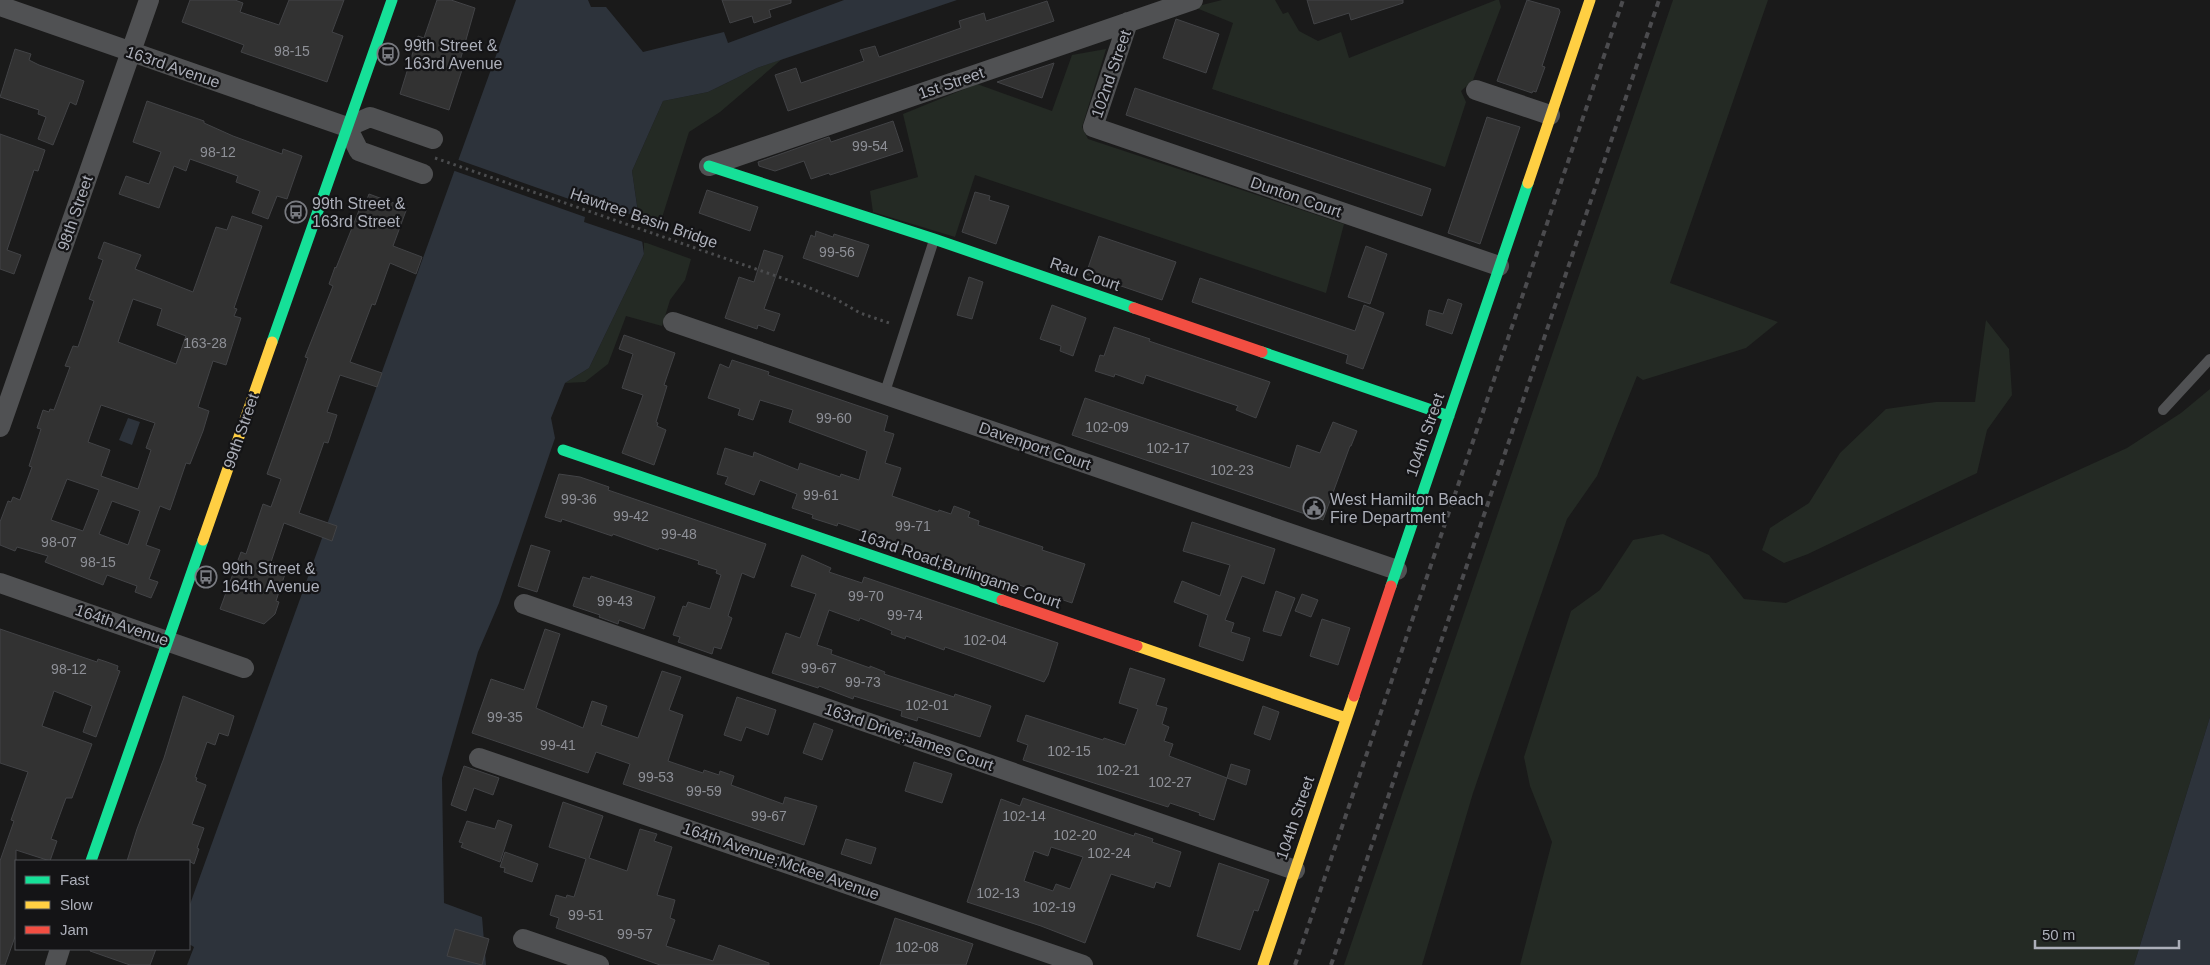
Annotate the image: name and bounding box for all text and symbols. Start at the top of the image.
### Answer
street label: 102nd Street [1088,27,1134,120]
place label: 99th Street & 163rd Avenue [404,37,503,72]
bus stop icon: 99th Street & 163rd Avenue [376,42,400,66]
street label: 163rd Avenue [124,43,222,91]
house number: 98-15 [274,43,310,59]
street label: 1st Street [916,64,987,102]
house number: 99-54 [852,138,888,154]
house number: 98-12 [200,144,236,160]
street label: 98th Street [54,173,96,253]
street label: Dunton Court [1248,173,1344,221]
street label: Hawtree Basin Bridge [568,185,720,251]
place label: 99th Street & 163rd Street [312,195,406,230]
bus stop icon: 99th Street & 163rd Street [284,200,308,224]
house number: 99-56 [819,244,855,260]
street label: Rau Court [1048,254,1123,294]
house number: 163-28 [183,335,227,351]
street label: 104th Street [1403,390,1447,479]
street label: 99th Street [220,391,262,471]
house number: 99-60 [816,410,852,426]
street label: Davenport Court [977,419,1094,473]
house number: 102-09 [1085,419,1129,435]
house number: 102-17 [1146,440,1190,456]
house number: 102-23 [1210,462,1254,478]
house number: 99-61 [803,487,839,503]
house number: 99-36 [561,491,597,507]
place label: West Hamilton Beach Fire Department [1330,491,1484,526]
public building icon: West Hamilton Beach Fire Department [1302,496,1326,520]
house number: 99-42 [613,508,649,524]
house number: 99-71 [895,518,931,534]
house number: 99-48 [661,526,697,542]
street label: 163rd Road;Burlingame Court [857,526,1064,612]
house number: 98-07 [41,534,77,550]
house number: 98-15 [80,554,116,570]
place label: 99th Street & 164th Avenue [222,560,320,595]
bus stop icon: 99th Street & 164th Avenue [194,565,218,589]
house number: 99-70 [848,588,884,604]
house number: 99-43 [597,593,633,609]
street label: 164th Avenue [73,601,171,649]
house number: 99-74 [887,607,923,623]
house number: 102-04 [963,632,1007,648]
house number: 99-67 [801,660,837,676]
house number: 98-12 [51,661,87,677]
house number: 99-73 [845,674,881,690]
house number: 102-01 [905,697,949,713]
street label: 163rd Drive;James Court [822,700,996,774]
house number: 99-35 [487,709,523,725]
house number: 99-41 [540,737,576,753]
house number: 102-15 [1047,743,1091,759]
house number: 102-21 [1096,762,1140,778]
house number: 99-53 [638,769,674,785]
street label: 104th Street [1273,773,1317,862]
house number: 102-27 [1148,774,1192,790]
house number: 99-59 [686,783,722,799]
house number: 99-67 [751,808,787,824]
house number: 102-14 [1002,808,1046,824]
street label: 164th Avenue;Mckee Avenue [681,819,882,903]
house number: 102-20 [1053,827,1097,843]
house number: 102-24 [1087,845,1131,861]
legend [15,860,190,950]
text: Fast [60,871,90,888]
house number: 102-13 [976,885,1020,901]
text: Slow [60,896,93,913]
house number: 102-19 [1032,899,1076,915]
house number: 99-51 [568,907,604,923]
scale bar [2035,918,2179,950]
text: Jam [60,921,88,938]
house number: 99-57 [617,926,653,942]
text: 50 m [2042,926,2075,943]
house number: 102-08 [895,939,939,955]

